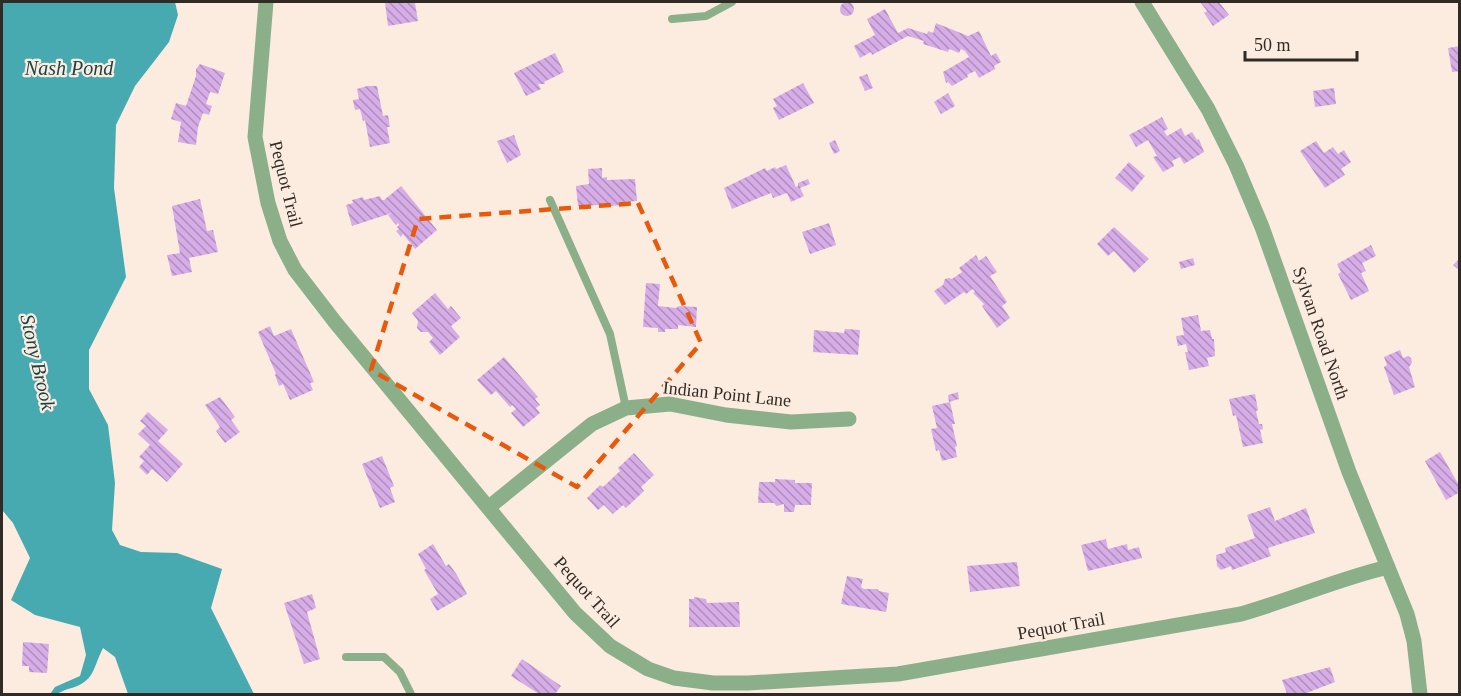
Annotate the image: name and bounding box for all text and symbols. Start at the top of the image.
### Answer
scale bar [1245,24,1358,62]
text: 50 m [1254,35,1291,55]
water label: Nash Pond [24,57,114,79]
street label: Pequot Trail [266,139,306,229]
street label: Sylvan Road North [1289,264,1353,402]
water label: Stony Brook [15,312,60,413]
street label: Indian Point Lane [662,377,792,411]
street label: Pequot Trail [550,552,624,632]
street label: Pequot Trail [1016,608,1106,644]

